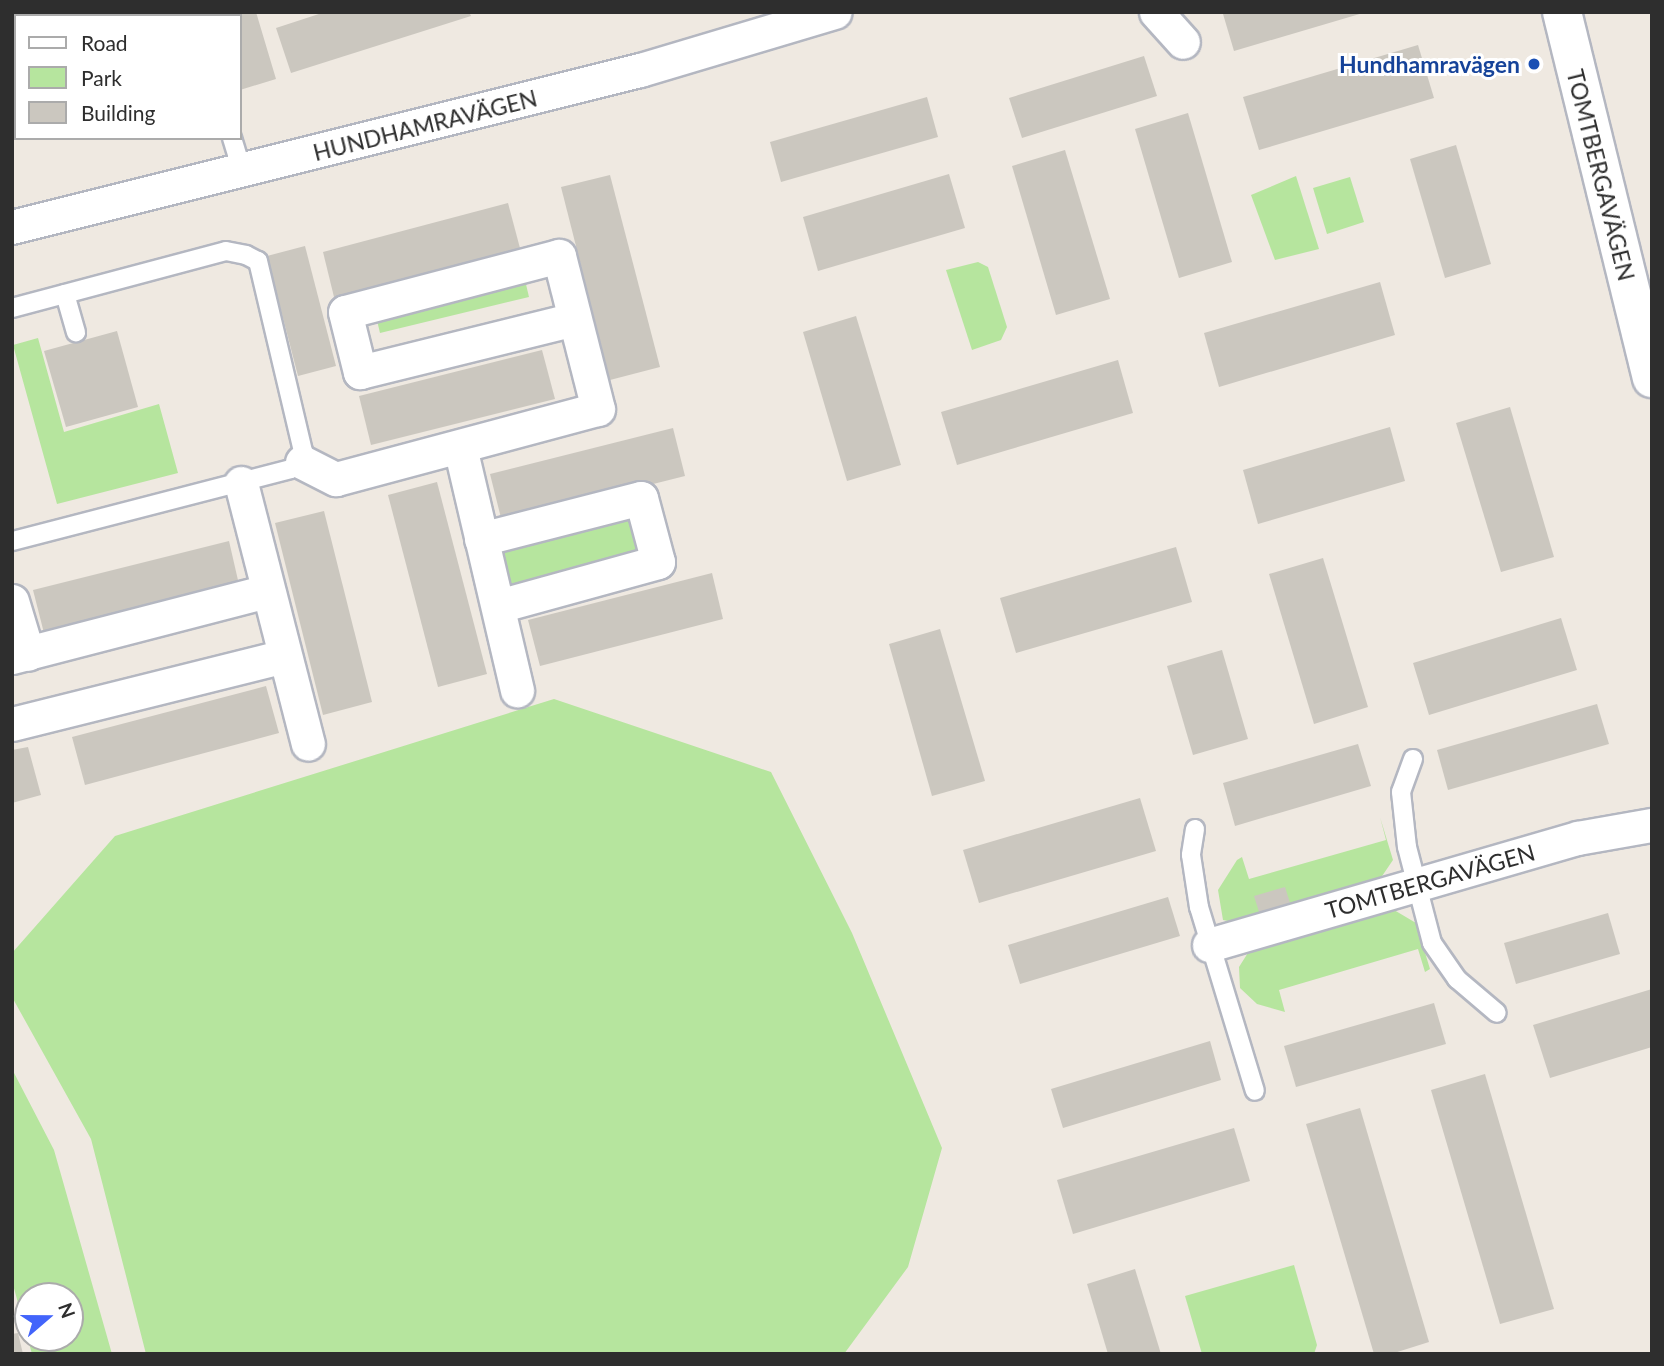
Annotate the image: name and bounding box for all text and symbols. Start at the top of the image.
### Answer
legend [14,14,242,140]
text: Road [81,30,128,55]
place label: Hundhamravägen [1339,50,1520,78]
marker: Hundhamravägen [1526,56,1542,72]
text: Park [81,65,122,90]
street label: TOMTBERGAVÄGEN [1561,67,1641,283]
street label: HUNDHAMRAVÄGEN [310,84,540,166]
text: Building [81,100,156,125]
street label: TOMTBERGAVÄGEN [1322,838,1538,924]
north arrow [14,1282,84,1352]
text: N [54,1300,81,1321]

